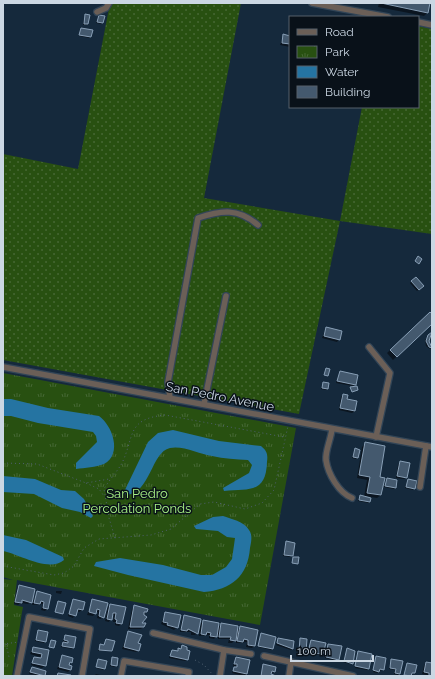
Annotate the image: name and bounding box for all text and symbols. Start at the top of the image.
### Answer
legend [289,16,419,108]
text: Road [325,25,354,39]
text: Park [325,45,350,59]
text: Water [325,65,359,79]
text: Building [325,85,371,99]
street label: San Pedro Avenue [164,379,276,414]
park label: San Pedro Percolation Ponds [83,486,191,516]
scale bar [291,637,373,663]
text: 100 m [297,644,331,658]

